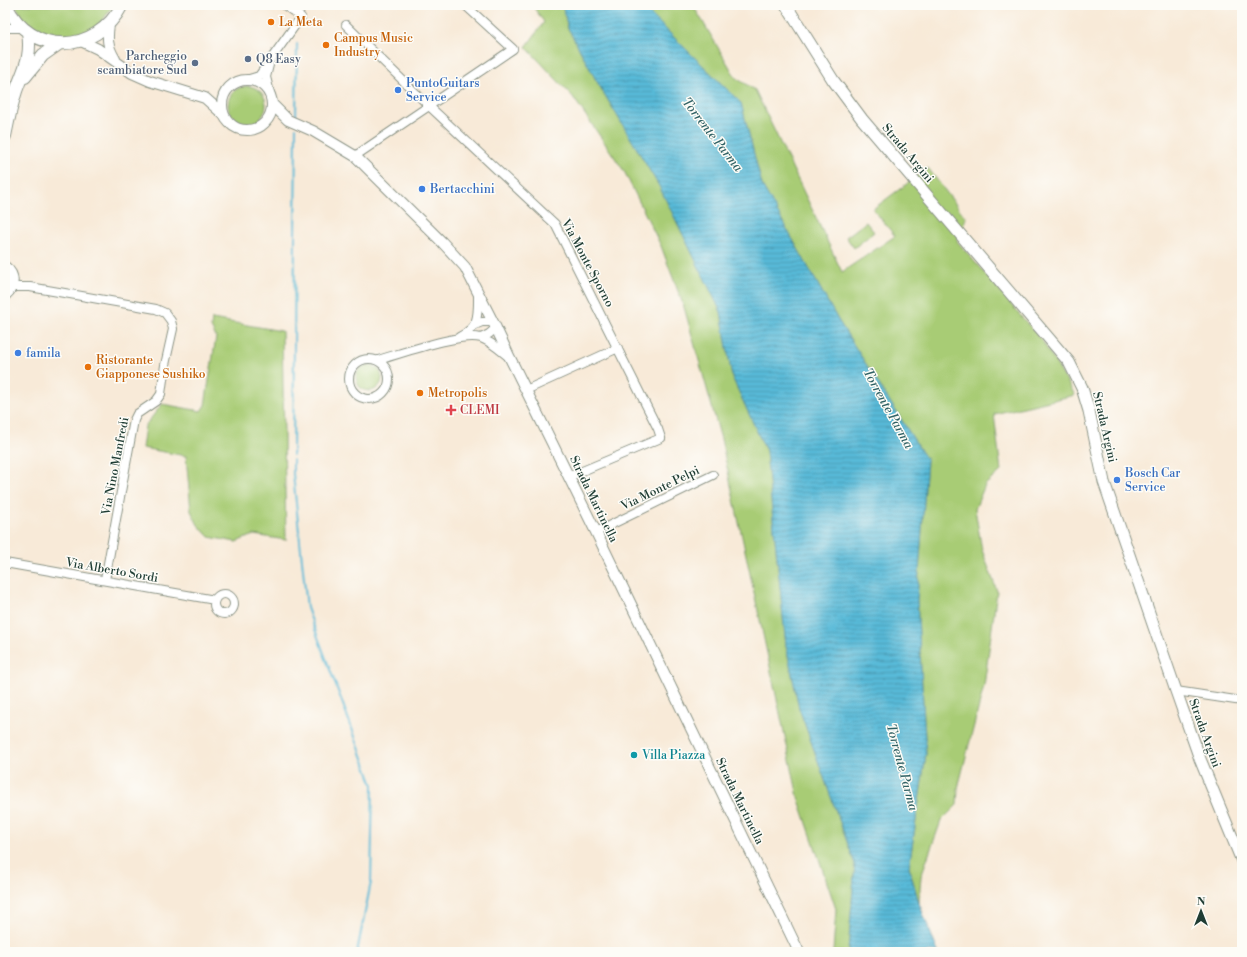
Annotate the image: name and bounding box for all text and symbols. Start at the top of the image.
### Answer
place label: La Meta [279,15,324,30]
marker: La Meta [266,17,276,27]
place label: Campus Music Industry [334,31,413,60]
marker: Campus Music Industry [321,40,331,50]
place label: Parcheggio scambiatore Sud [97,49,187,78]
place label: Q8 Easy [256,52,301,67]
marker: Q8 Easy [243,54,253,64]
marker: Parcheggio scambiatore Sud [190,58,200,68]
place label: PuntoGuitars Service [406,76,480,105]
marker: PuntoGuitars Service [393,85,403,95]
water label: Torrente Parma [678,94,747,175]
street label: Strada Argini [879,121,937,186]
place label: Bertacchini [429,182,495,197]
marker: Bertacchini [417,184,427,194]
street label: Via Monte Sporno [558,216,617,310]
place label: famila [26,346,61,361]
marker: famila [13,348,23,358]
place label: Ristorante Giapponese Sushiko [96,353,206,382]
marker: Ristorante Giapponese Sushiko [83,362,93,372]
water label: Torrente Parma [859,365,917,452]
place label: Metropolis [428,386,487,401]
marker: Metropolis [415,388,425,398]
street label: Strada Argini [1089,390,1120,464]
place label: CLEMI [460,403,500,418]
marker: CLEMI [445,404,457,416]
street label: Via Nino Manfredi [98,416,132,517]
street label: Strada Martinella [566,453,621,546]
street label: Via Monte Pelpi [618,463,702,514]
place label: Bosch Car Service [1124,466,1181,495]
marker: Bosch Car Service [1112,475,1122,485]
street label: Via Alberto Sordi [64,555,159,586]
street label: Strada Argini [1185,697,1224,770]
water label: Torrente Parma [883,722,922,813]
place label: Villa Piazza [641,748,706,763]
marker: Villa Piazza [629,750,639,760]
street label: Strada Martinella [712,755,767,848]
north arrow [1181,891,1221,931]
text: N [1197,895,1206,909]

